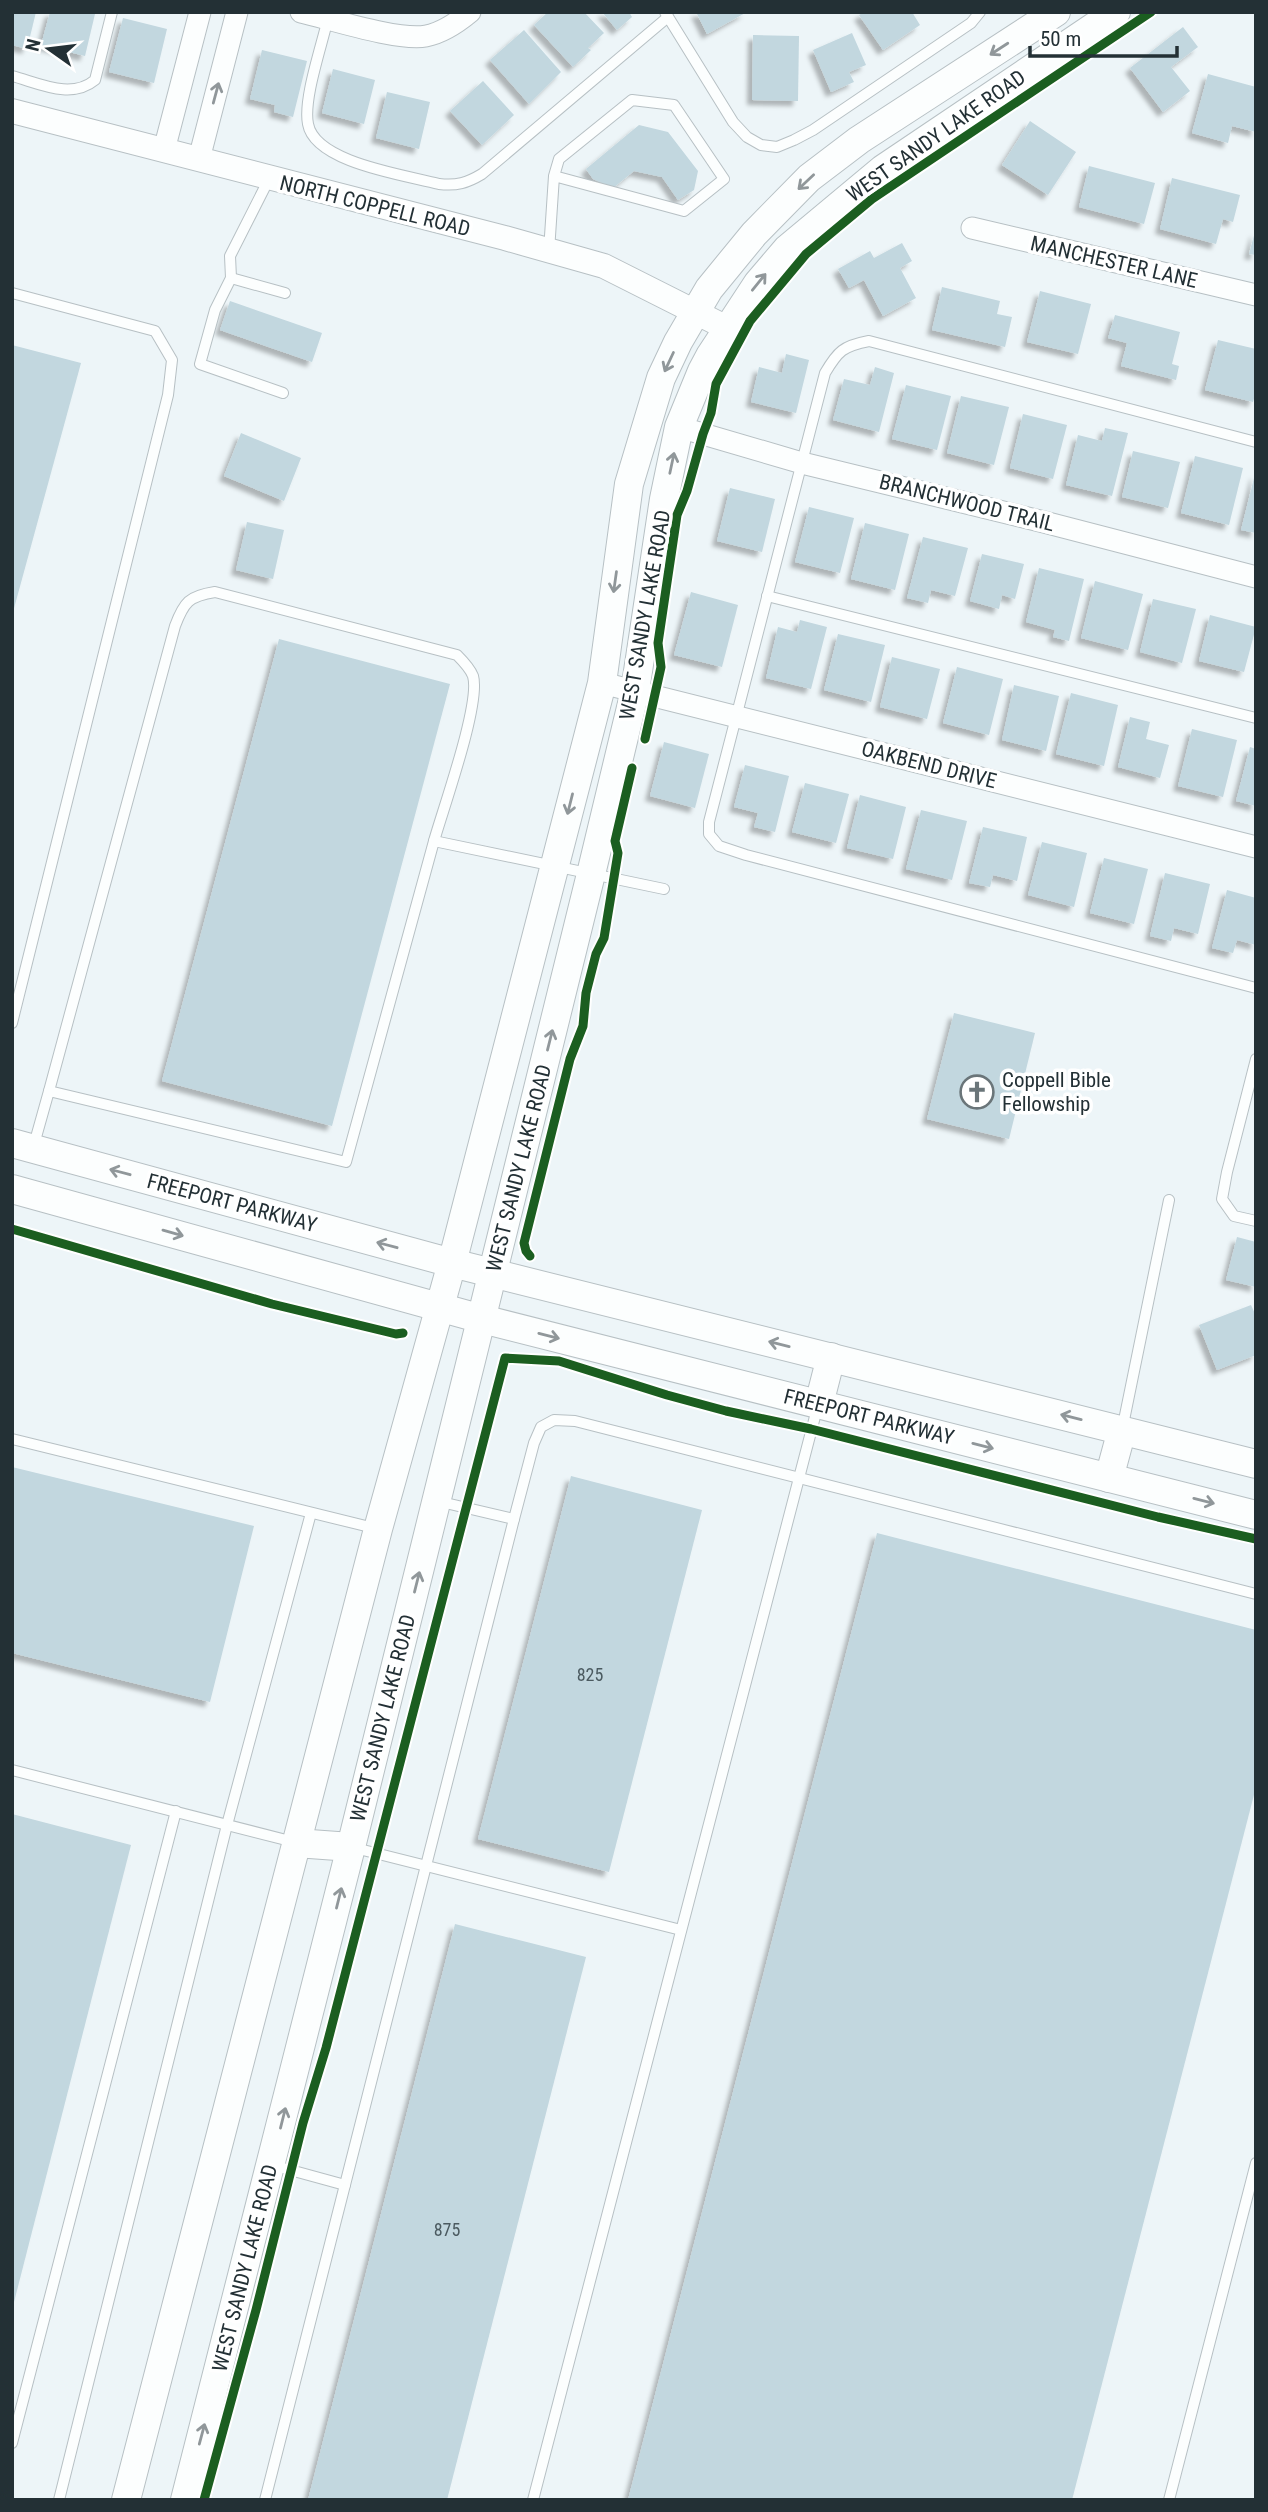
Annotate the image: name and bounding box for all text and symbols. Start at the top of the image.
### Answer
north arrow [14,14,84,84]
scale bar [1030,14,1177,58]
text: 50 m [1040,27,1081,51]
text: N [20,37,46,53]
one-way arrow [990,42,1009,57]
street label: WEST SANDY LAKE ROAD [842,65,1030,207]
one-way arrow [210,83,223,105]
street label: NORTH COPPELL ROAD [277,171,473,241]
one-way arrow [797,174,815,190]
street label: MANCHESTER LANE [1028,231,1200,293]
one-way arrow [751,274,767,292]
one-way arrow [662,350,675,372]
one-way arrow [665,452,679,475]
street label: BRANCHWOOD TRAIL [877,470,1057,536]
street label: WEST SANDY LAKE ROAD [615,508,675,722]
one-way arrow [609,570,622,592]
street label: OAKBEND DRIVE [859,737,999,793]
one-way arrow [563,792,576,815]
one-way arrow [544,1029,557,1052]
street label: WEST SANDY LAKE ROAD [482,1062,556,1274]
place label: Coppell Bible Fellowship [1002,1068,1111,1116]
church icon: Coppell Bible Fellowship [958,1073,996,1111]
one-way arrow [109,1164,131,1177]
street label: FREEPORT PARKWAY [145,1169,319,1237]
one-way arrow [161,1228,183,1241]
one-way arrow [376,1238,398,1251]
one-way arrow [537,1330,560,1343]
one-way arrow [768,1337,791,1350]
street label: FREEPORT PARKWAY [781,1384,957,1450]
one-way arrow [1060,1410,1083,1423]
one-way arrow [971,1440,994,1453]
one-way arrow [1192,1495,1215,1508]
one-way arrow [411,1571,424,1594]
street label: WEST SANDY LAKE ROAD [346,1612,420,1824]
house number: 825 [577,1664,603,1685]
one-way arrow [333,1887,346,1910]
one-way arrow [277,2108,290,2130]
street label: WEST SANDY LAKE ROAD [208,2162,282,2374]
house number: 875 [434,2219,460,2240]
one-way arrow [196,2423,209,2446]

